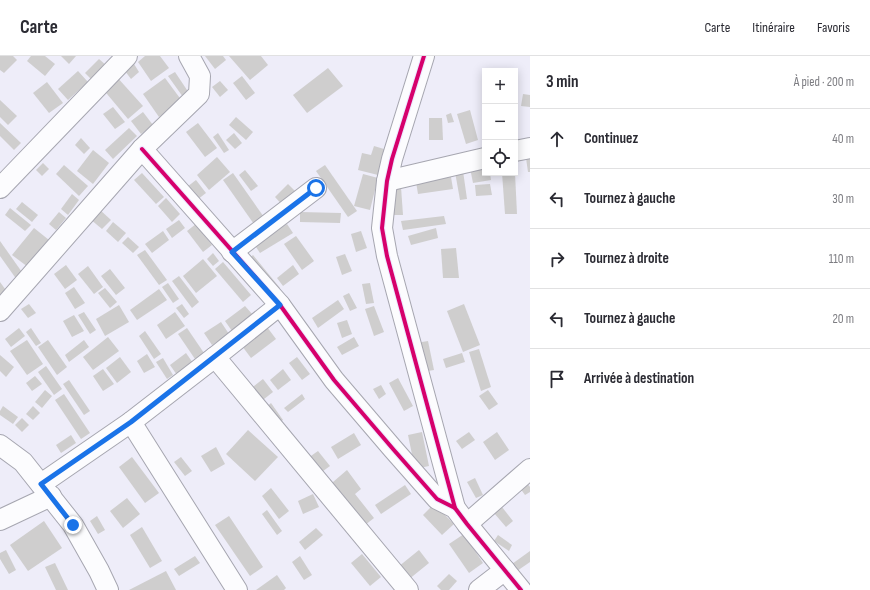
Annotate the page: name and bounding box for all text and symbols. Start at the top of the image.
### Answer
text: Carte [20,16,58,39]
text: Carte [704,19,730,36]
text: Itinéraire [752,19,795,36]
text: Favoris [817,19,850,36]
map controls [482,68,518,176]
button: + [482,68,518,104]
text: 3 min [546,72,579,92]
text: À pied · 200 m [794,74,854,90]
button: − [482,104,518,140]
icon: ahead [546,128,568,150]
text: Continuez [584,129,638,148]
text: 40 m [832,131,854,147]
button: locate [482,140,518,176]
route start [307,179,325,197]
icon: left [546,188,568,210]
text: Tournez à gauche [584,189,675,208]
text: 30 m [832,191,854,207]
icon: right [546,248,568,270]
text: Tournez à droite [584,249,669,268]
text: 110 m [829,251,854,267]
icon: left [546,308,568,330]
text: Tournez à gauche [584,309,675,328]
text: 20 m [832,311,854,327]
icon: arrive [546,368,568,390]
text: Arrivée à destination [584,369,694,388]
route end [64,516,82,534]

